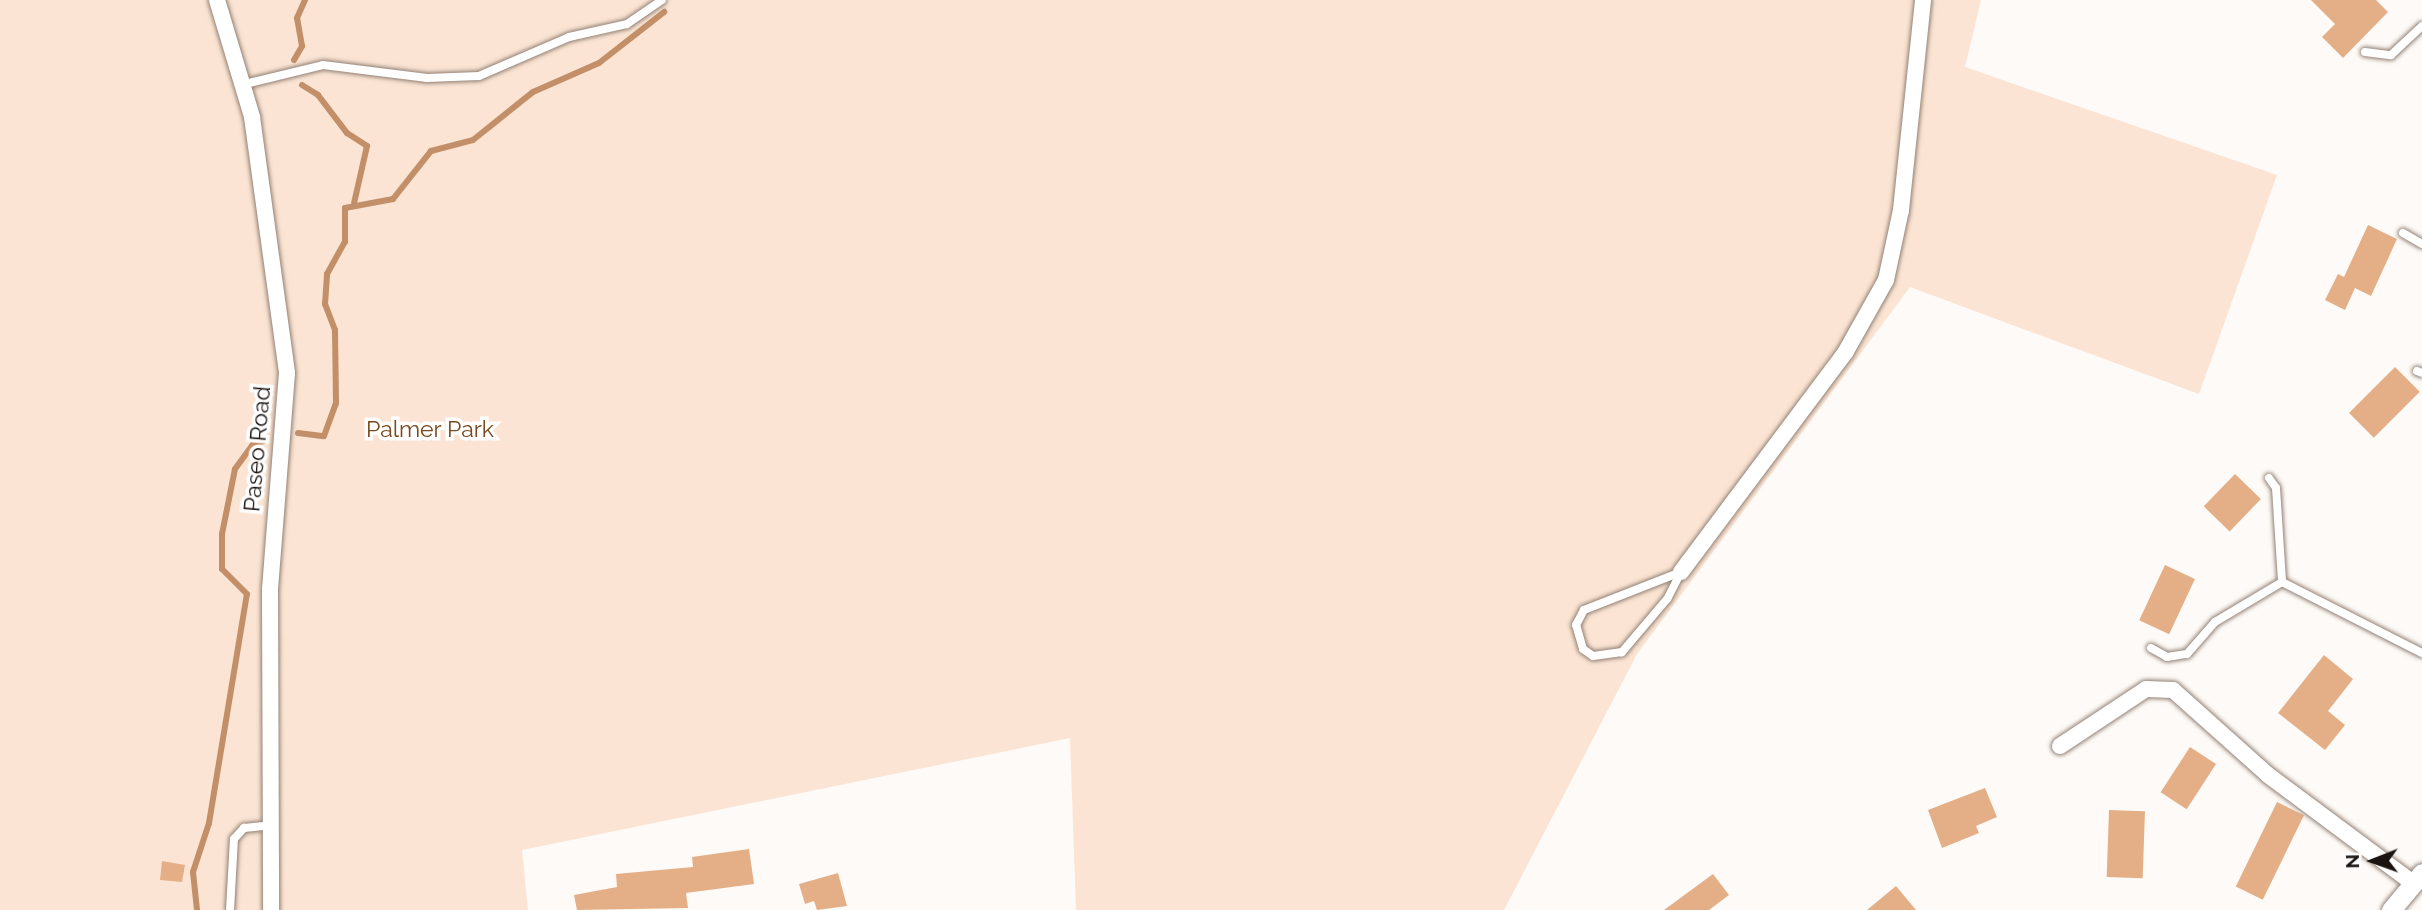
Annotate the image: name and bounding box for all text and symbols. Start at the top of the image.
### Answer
street label: Paseo Road [238,385,276,513]
park label: Palmer Park [366,415,494,443]
north arrow [2338,826,2408,896]
text: N [2341,854,2363,869]

